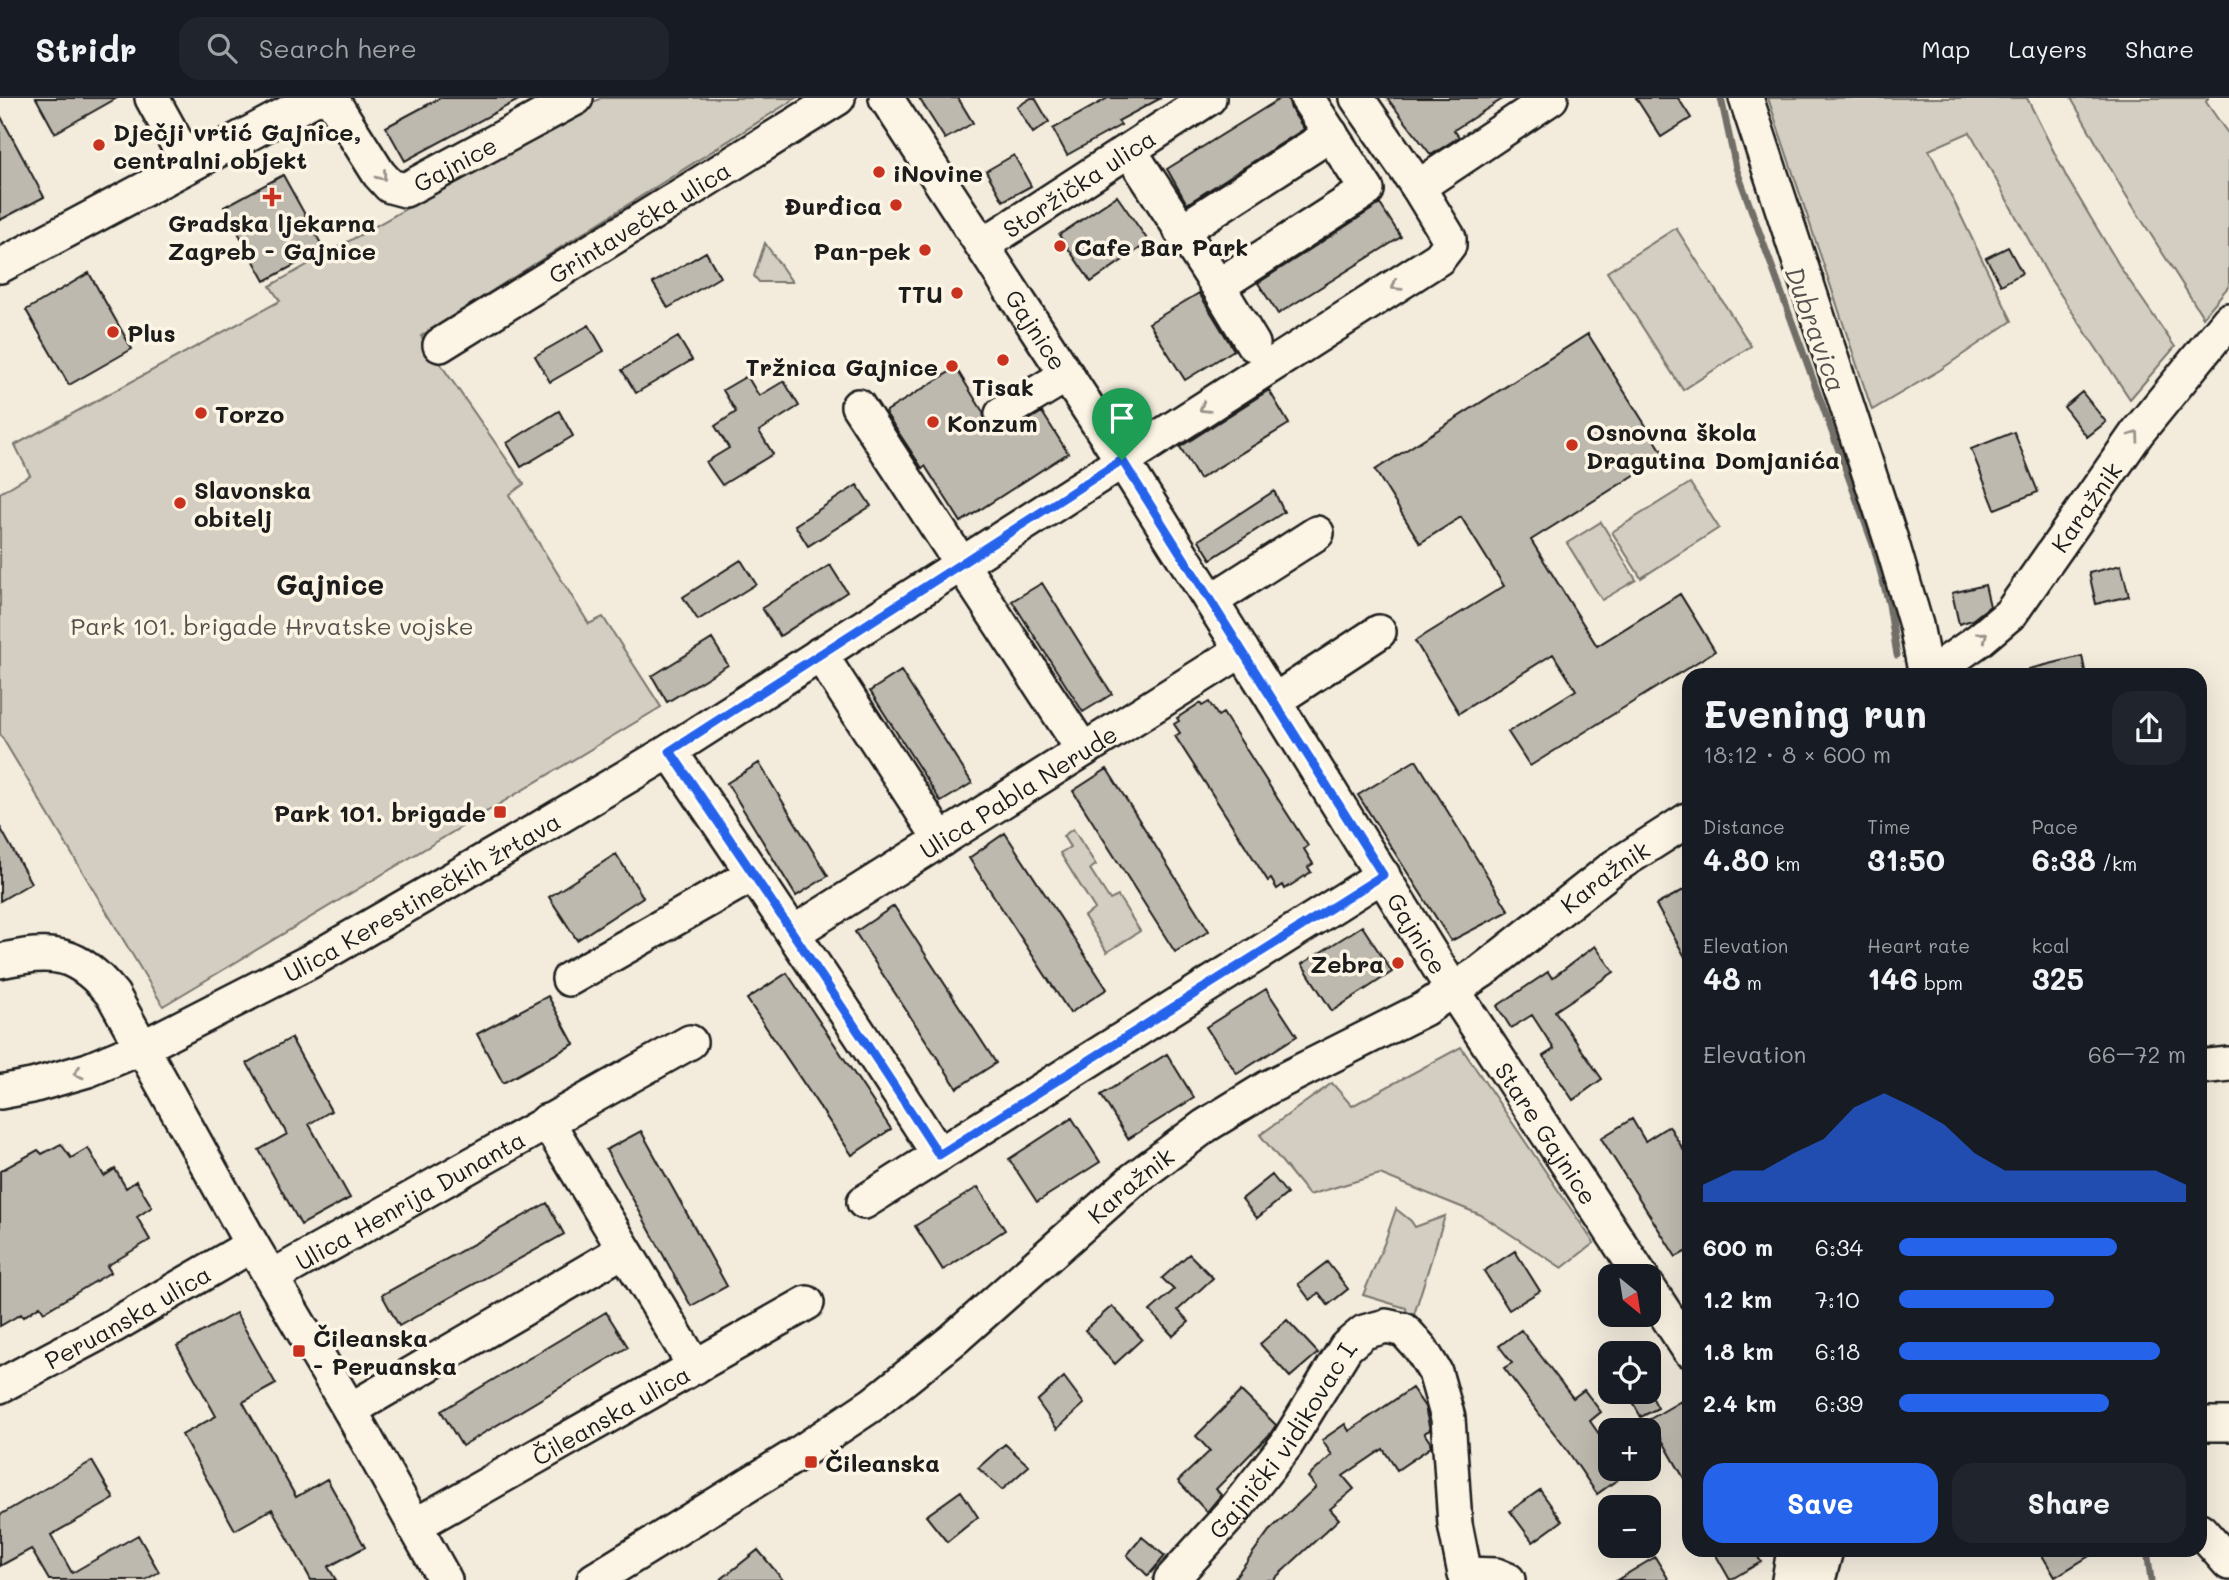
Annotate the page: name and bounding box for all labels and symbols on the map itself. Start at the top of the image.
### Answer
place label: Dječji vrtić Gajnice, centralni objekt [113,116,361,175]
street label: Storžička ulica [996,122,1161,244]
street label: Gajnice [407,128,502,198]
marker: Dječji vrtić Gajnice, centralni objekt [91,137,107,153]
street label: Grintavečka ulica [542,153,736,290]
place label: iNovine [893,157,983,188]
marker: iNovine [871,164,887,180]
one-way arrow [373,168,386,180]
marker: Gradska ljekarna Zagreb - Gajnice [264,189,280,205]
place label: Đurđica [785,190,882,221]
marker: Đurđica [888,197,904,213]
place label: Gradska ljekarna Zagreb - Gajnice [168,207,376,266]
place label: Cafe Bar Park [1074,231,1248,262]
place label: Pan-pek [814,235,911,266]
marker: Cafe Bar Park [1052,238,1068,254]
marker: Pan-pek [917,242,933,258]
water label: Dubravica [1778,262,1854,396]
one-way arrow [1390,277,1403,290]
place label: TTU [898,278,943,309]
street label: Gajnice [999,283,1074,376]
marker: TTU [949,285,965,301]
place label: Plus [127,317,176,348]
marker: Plus [105,324,121,340]
place label: Tržnica Gajnice [745,351,938,382]
marker: Tisak [995,352,1011,368]
marker: Tržnica Gajnice [944,358,960,374]
place label: Tisak [972,371,1034,402]
pin [1092,388,1152,460]
place label: Torzo [215,398,284,429]
one-way arrow [1198,400,1211,413]
marker: Torzo [193,405,209,421]
place label: Konzum [947,407,1038,438]
marker: Konzum [925,414,941,430]
place label: Osnovna škola Dragutina Domjanića [1586,416,1840,475]
one-way arrow [2127,431,2139,444]
marker: Osnovna škola Dragutina Domjanića [1564,437,1580,453]
street label: Karažnik [2043,456,2128,558]
place label: Slavonska obitelj [194,474,311,533]
marker: Slavonska obitelj [172,495,188,511]
district label: Gajnice [276,566,384,602]
park label: Park 101. brigade Hrvatske vojske [70,610,474,641]
one-way arrow [1975,632,1988,644]
street label: Ulica Pabla Nerude [913,717,1123,865]
place label: Park 101. brigade [274,797,486,828]
marker: Park 101. brigade [492,804,508,820]
street label: Ulica Kerestinečkih žrtava [278,805,565,988]
street label: Karažnik [1554,833,1655,919]
street label: Gajnice [1381,886,1455,980]
place label: Zebra [1310,948,1384,979]
marker: Zebra [1390,955,1406,971]
street label: Stare Gajnice [1489,1056,1605,1210]
one-way arrow [72,1064,84,1079]
street label: Ulica Henrija Dunanta [290,1123,530,1276]
street label: Karažnik [1080,1140,1179,1229]
street label: Peruanska ulica [39,1257,216,1375]
north arrow [1598,1264,1661,1326]
place label: Čileanska - Peruanska [313,1322,457,1381]
street label: Gajnički vidikovac I. [1201,1329,1363,1545]
marker: Čileanska - Peruanska [291,1343,307,1359]
street label: Čileanska ulica [526,1357,695,1471]
place label: Čileanska [825,1447,940,1478]
marker: Čileanska [803,1454,819,1470]

